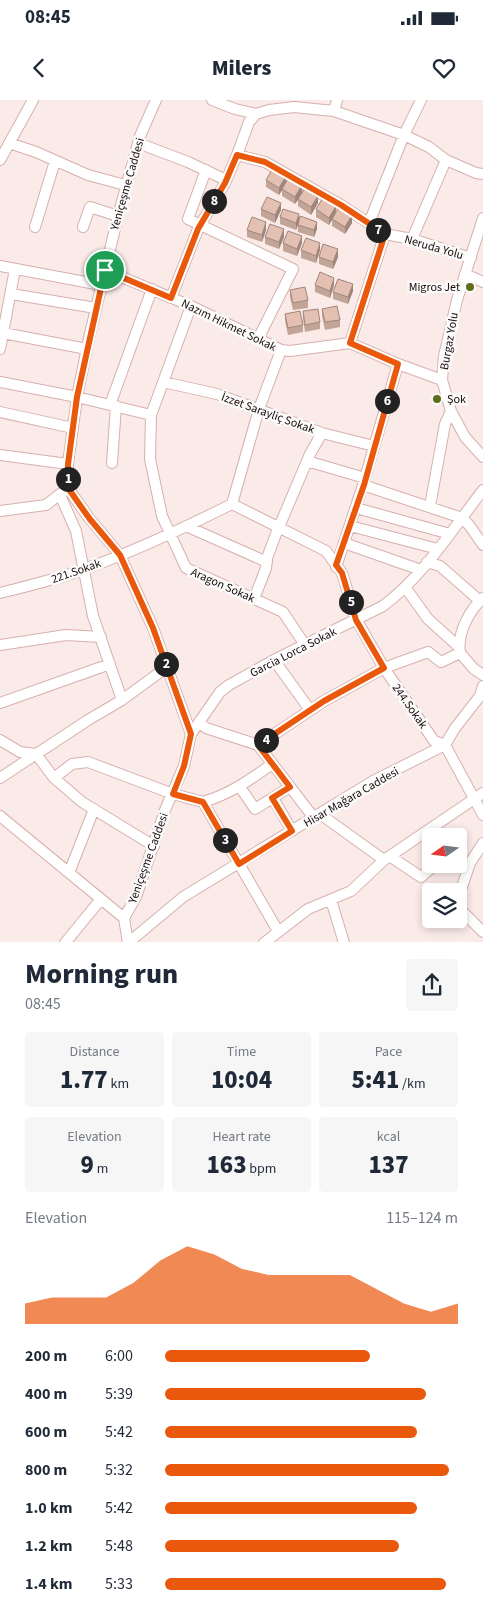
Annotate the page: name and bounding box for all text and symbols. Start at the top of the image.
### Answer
text: 08:45 [25,4,71,31]
text: Milers [212,52,271,84]
icon: back [25,54,53,82]
icon: heart [430,54,458,82]
street label: Yeniçeşme Caddesi [106,136,149,233]
pin: 8 [202,188,226,214]
text: 8 [211,191,218,211]
pin: 7 [366,218,390,242]
text: 7 [375,220,382,240]
street label: Neruda Yolu [402,231,465,264]
pin [84,249,126,291]
icon: arrive [91,256,119,284]
place label: Migros Jet [409,279,460,296]
marker: Migros Jet [464,281,476,293]
street label: Nazım Hikmet Sokak [178,295,279,356]
street label: Burgaz Yolu [436,311,463,371]
pin: 6 [374,388,400,414]
street label: İzzet Sarayliç Sokak [219,389,317,438]
text: 6 [384,391,391,411]
place label: Şok [447,391,466,408]
marker: Şok [431,393,443,405]
pin: 1 [56,466,80,492]
text: 1 [65,469,72,489]
street label: 221.Sokak [49,555,103,588]
street label: Aragon Sokak [188,564,258,607]
pin: 5 [338,590,364,614]
text: 5 [348,592,355,612]
street label: Garcia Lorca Sokak [247,623,340,682]
pin: 2 [154,652,178,676]
text: 2 [163,654,170,674]
street label: 244.Sokak [388,680,431,732]
pin: 4 [254,728,278,752]
text: 4 [263,730,270,750]
street label: Hisar Mağara Caddesi [300,763,402,832]
street label: Yeniçeşme Caddesi [124,810,173,907]
pin: 3 [212,828,238,852]
north arrow [422,828,468,872]
map controls [422,828,467,928]
text: 3 [222,830,229,850]
button: layers [422,883,467,928]
text: Morning run [25,954,178,994]
button: share [406,959,458,1011]
text: 08:45 [25,993,61,1015]
text: Distance [70,1042,119,1062]
text: Time [227,1042,256,1062]
text: Pace [375,1042,402,1062]
text: 1.77 [60,1062,108,1098]
text: 10:04 [211,1062,272,1098]
text: 5:41 [351,1062,399,1098]
text: km [108,1074,129,1094]
text: /km [399,1074,426,1094]
text: Elevation [67,1127,122,1147]
text: Heart rate [212,1127,271,1147]
text: kcal [377,1127,400,1147]
text: 9 [81,1147,94,1183]
text: 163 [207,1147,247,1183]
text: 137 [368,1147,409,1183]
text: m [94,1159,108,1179]
text: bpm [247,1159,276,1179]
text: Elevation [25,1207,87,1229]
text: 115–124 m [386,1207,458,1229]
text: 200 m [25,1345,67,1367]
text: 6:00 [105,1345,133,1367]
text: 400 m [25,1383,67,1405]
text: 5:39 [105,1383,133,1405]
text: 600 m [25,1421,67,1443]
text: 5:42 [105,1421,133,1443]
text: 800 m [25,1459,67,1481]
text: 5:32 [105,1459,133,1481]
text: 1.0 km [25,1497,72,1519]
text: 5:42 [105,1497,133,1519]
text: 1.2 km [25,1535,72,1557]
text: 5:48 [105,1535,133,1557]
text: 1.4 km [25,1573,72,1595]
text: 5:33 [105,1573,133,1595]

